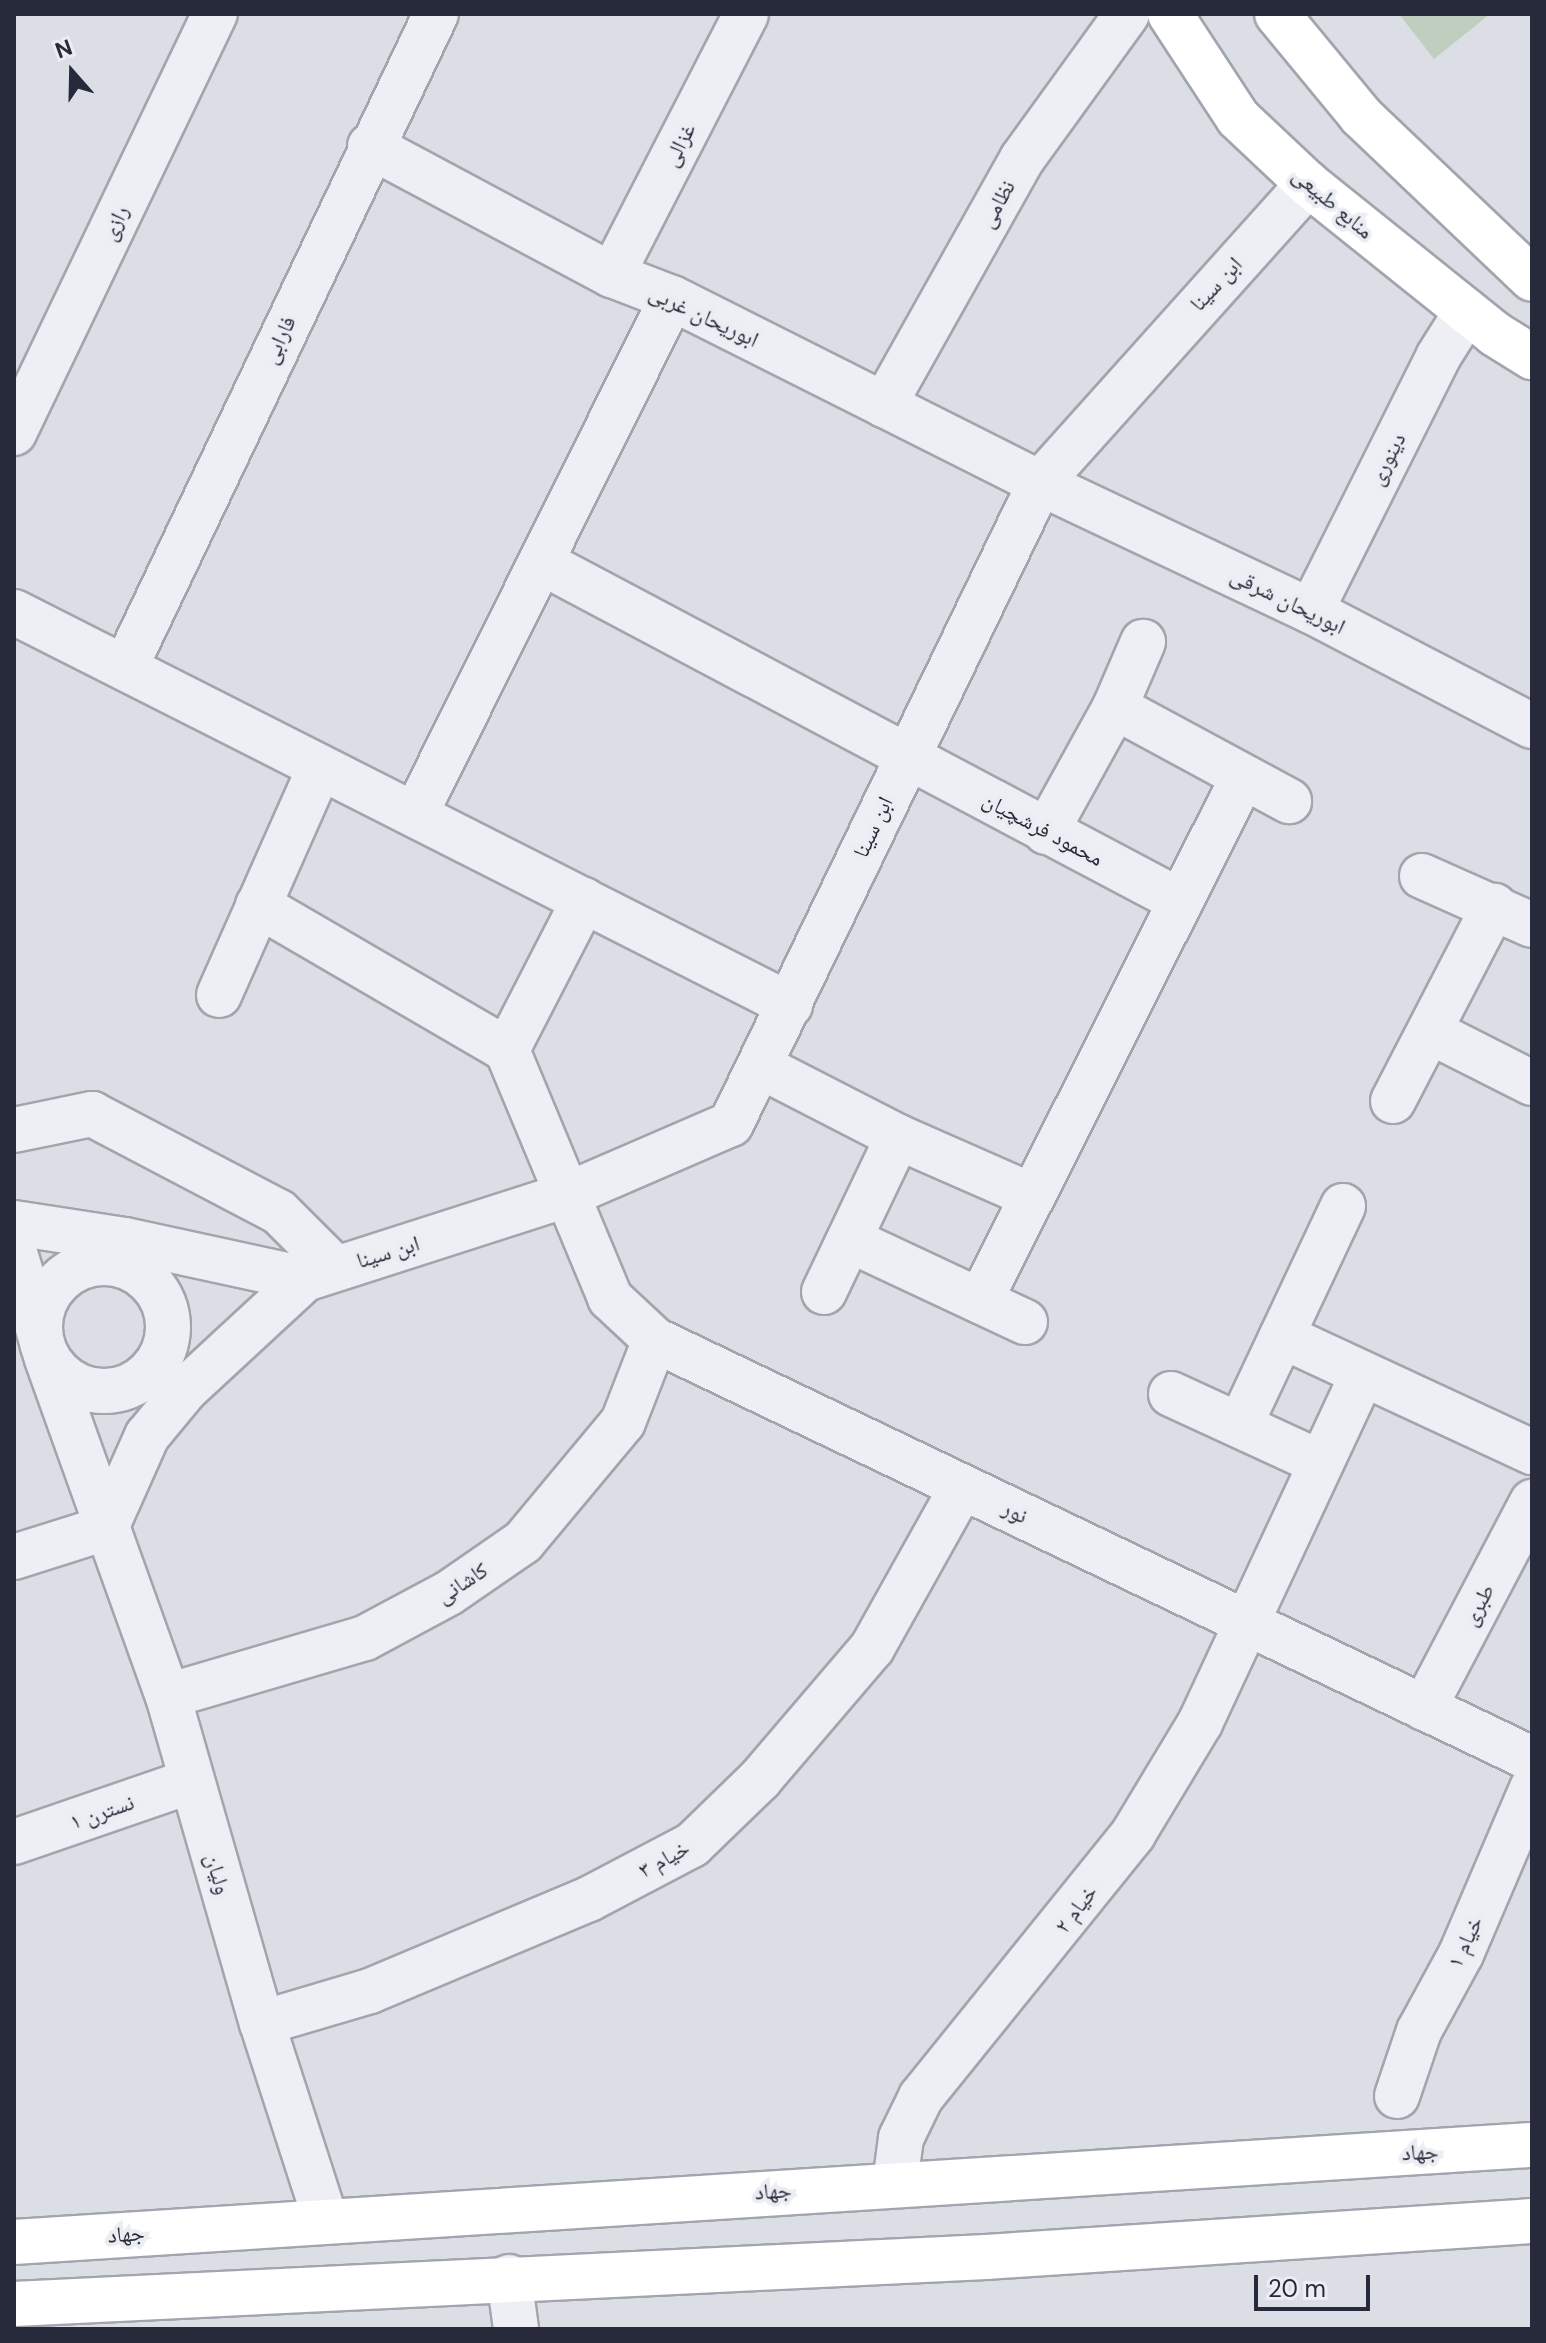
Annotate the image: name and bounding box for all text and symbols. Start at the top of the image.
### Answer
north arrow [32,32,112,112]
text: N [51,33,76,65]
street label: غزالی [657,119,701,171]
street label: منابع طبیعی [1287,162,1379,244]
street label: نظامی [973,175,1021,233]
street label: رازی [95,201,135,245]
street label: ابن سینا [1184,251,1248,317]
street label: ابوریحان غربی [645,279,763,353]
street label: فارابی [257,312,301,368]
street label: دینوری [1363,428,1411,490]
street label: ابوریحان شرقی [1226,562,1350,640]
street label: محمود فرشچیان [978,786,1108,872]
street label: ابن سینا [847,792,899,862]
street label: ابن سینا [353,1230,423,1274]
street label: نور [998,1495,1032,1529]
street label: کاشانی [431,1557,493,1609]
street label: طبری [1456,1580,1500,1630]
street label: نسترن ۱ [66,1789,138,1835]
street label: خیام ۳ [634,1834,694,1884]
street label: ولیان [200,1850,236,1898]
street label: خیام ۲ [1049,1880,1103,1938]
street label: خیام ۱ [1442,1912,1488,1972]
street label: جهاد [1401,2138,1439,2166]
street label: جهاد [754,2177,792,2205]
street label: جهاد [107,2220,145,2248]
scale bar [1258,2259,1374,2309]
text: 20 m [1268,2273,1326,2304]

